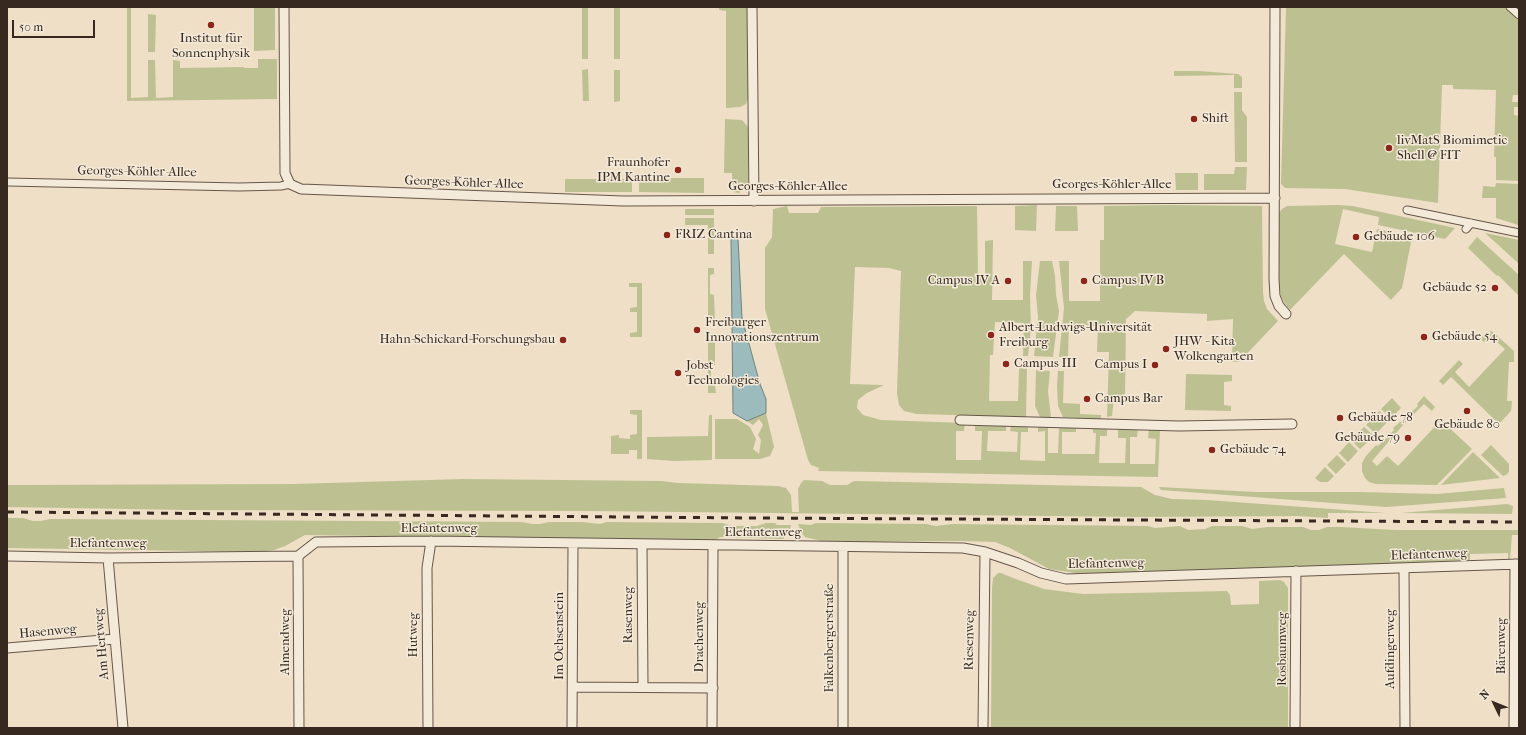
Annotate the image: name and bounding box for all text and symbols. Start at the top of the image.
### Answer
scale bar [14,12,97,38]
text: 50 m [19,20,43,34]
marker: Institut für Sonnenphysik [206,20,216,30]
place label: Institut für Sonnenphysik [172,31,250,62]
place label: Shift [1202,111,1229,127]
marker: Shift [1189,114,1199,124]
place label: livMatS Biomimetic Shell @ FIT [1397,133,1507,164]
marker: livMatS Biomimetic Shell @ FIT [1384,143,1394,153]
place label: Fraunhofer IPM Kantine [597,155,670,186]
street label: Georges-Köhler-Allee [77,163,197,181]
marker: Fraunhofer IPM Kantine [673,165,683,175]
street label: Georges-Köhler-Allee [404,173,524,193]
street label: Georges-Köhler-Allee [1052,177,1172,193]
street label: Georges-Köhler-Allee [728,179,848,195]
place label: FRIZ Cantina [675,227,752,243]
place label: Gebäude 106 [1364,229,1435,245]
marker: FRIZ Cantina [662,230,672,240]
marker: Gebäude 106 [1351,232,1361,242]
place label: Campus IV A [928,273,1000,289]
place label: Campus IV B [1092,273,1164,289]
marker: Campus IV A [1003,276,1013,286]
marker: Campus IV B [1079,276,1089,286]
place label: Gebäude 52 [1423,280,1487,296]
marker: Gebäude 52 [1490,283,1500,293]
place label: Freiburger Innovationszentrum [705,315,819,346]
place label: Albert-Ludwigs-Universität Freiburg [999,320,1152,351]
marker: Freiburger Innovationszentrum [692,325,702,335]
place label: Gebäude 54 [1432,329,1497,345]
marker: Albert-Ludwigs-Universität Freiburg [986,330,996,340]
place label: Hahn-Schickard-Forschungsbau [380,332,555,348]
marker: Gebäude 54 [1419,332,1429,342]
place label: JHW - Kita Wolkengarten [1174,334,1254,365]
marker: Hahn-Schickard-Forschungsbau [558,335,568,345]
marker: JHW - Kita Wolkengarten [1161,344,1171,354]
place label: Campus III [1014,356,1077,372]
place label: Campus I [1094,357,1147,373]
place label: Jobst Technologies [686,358,759,389]
marker: Campus III [1001,359,1011,369]
marker: Campus I [1150,360,1160,370]
marker: Jobst Technologies [673,368,683,378]
place label: Campus Bar [1095,391,1162,407]
marker: Campus Bar [1082,394,1092,404]
marker: Gebäude 80 [1462,406,1472,416]
place label: Gebäude 78 [1348,410,1413,426]
marker: Gebäude 78 [1335,413,1345,423]
place label: Gebäude 80 [1434,417,1500,433]
place label: Gebäude 79 [1335,430,1400,446]
marker: Gebäude 79 [1403,433,1413,443]
place label: Gebäude 74 [1220,442,1286,458]
marker: Gebäude 74 [1207,445,1217,455]
street label: Elefantenweg [401,521,477,537]
street label: Elefantenweg [725,525,801,541]
street label: Elefantenweg [70,536,146,552]
street label: Elefantenweg [1390,546,1468,564]
street label: Elefantenweg [1067,556,1145,572]
street label: Falkenbergerstraße [822,583,838,693]
street label: Rasenweg [621,587,637,643]
street label: Im Ochsenstein [552,592,568,680]
street label: Drachenweg [692,602,708,672]
street label: Am Hertweg [91,608,113,680]
street label: Almendweg [278,609,294,675]
street label: Riesenweg [962,609,978,671]
street label: Aufdingerweg [1383,609,1399,689]
street label: Rosbaumweg [1275,612,1291,686]
street label: Hutweg [406,613,422,657]
street label: Bärenweg [1494,618,1510,674]
street label: Hasenweg [19,622,77,642]
north arrow [1474,683,1514,723]
text: N [1477,687,1492,702]

